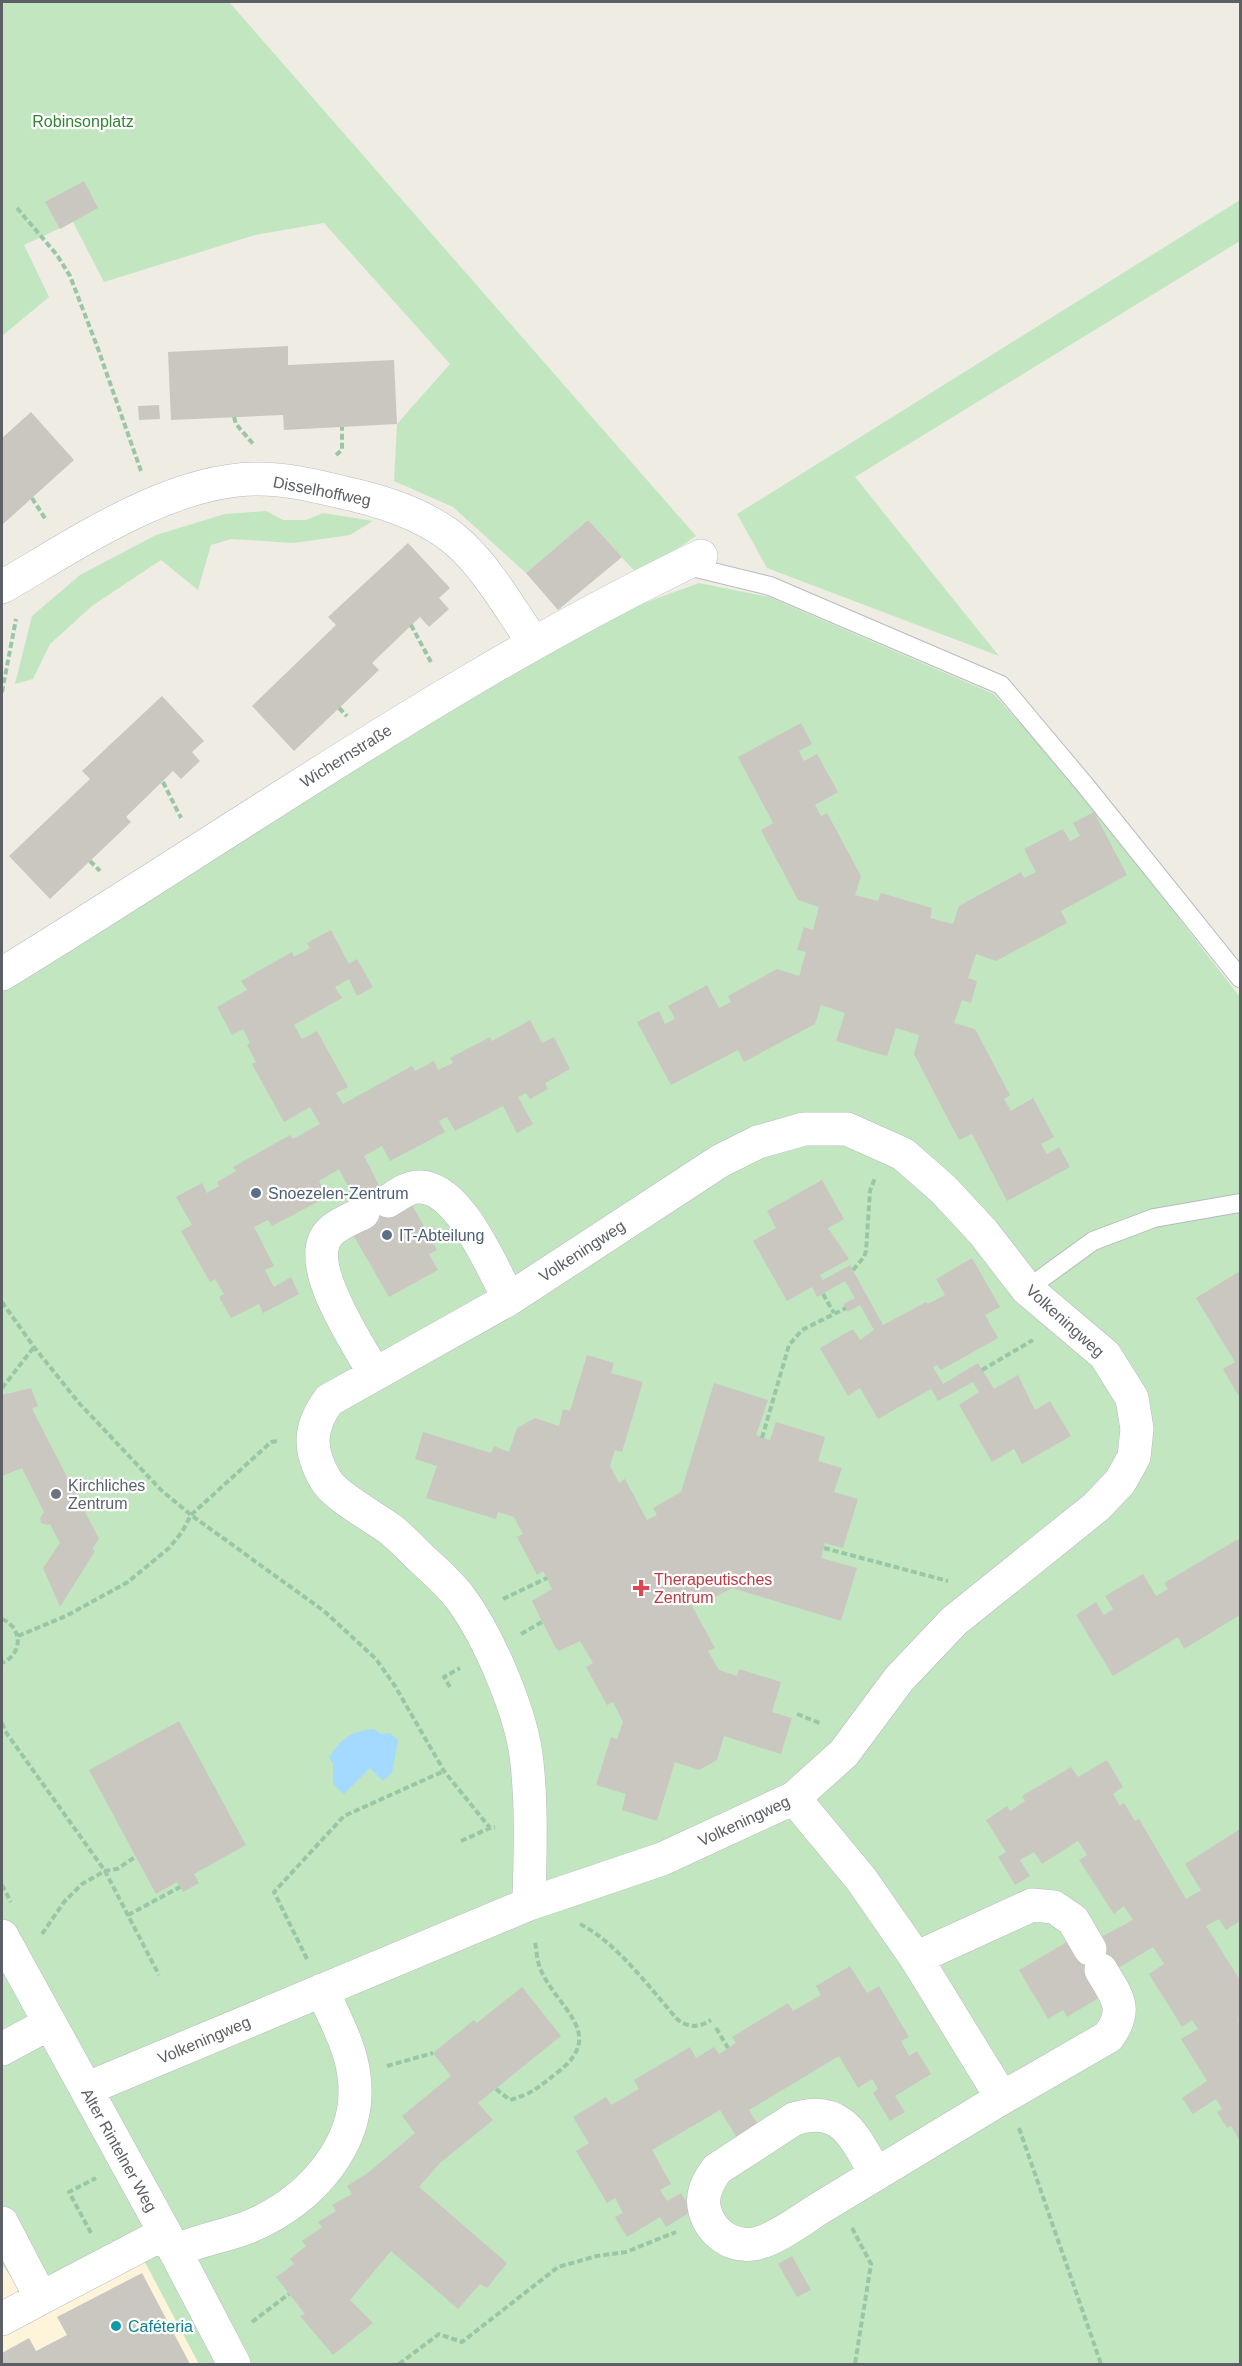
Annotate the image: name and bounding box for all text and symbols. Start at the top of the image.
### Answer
park label: Robinsonplatz [32,113,134,130]
street label: Disselhoffweg [272,473,372,509]
street label: Wichernstraße [297,721,395,791]
place label: Snoezelen-Zentrum [268,1185,409,1202]
marker: Snoezelen-Zentrum [249,1186,263,1200]
street label: Volkeningweg [536,1217,628,1285]
place label: IT-Abteilung [399,1227,484,1244]
marker: IT-Abteilung [380,1228,394,1242]
street label: Volkeningweg [1023,1282,1107,1360]
place label: Kirchliches Zentrum [68,1477,145,1512]
marker: Kirchliches Zentrum [49,1487,63,1501]
place label: Therapeutisches Zentrum [654,1571,772,1606]
marker: Therapeutisches Zentrum [632,1579,650,1597]
street label: Volkeningweg [696,1792,792,1850]
street label: Volkeningweg [155,2013,253,2067]
street label: Alter Rintelner Weg [78,2085,160,2215]
place label: Caféteria [128,2318,193,2335]
marker: Caféteria [109,2319,123,2333]

